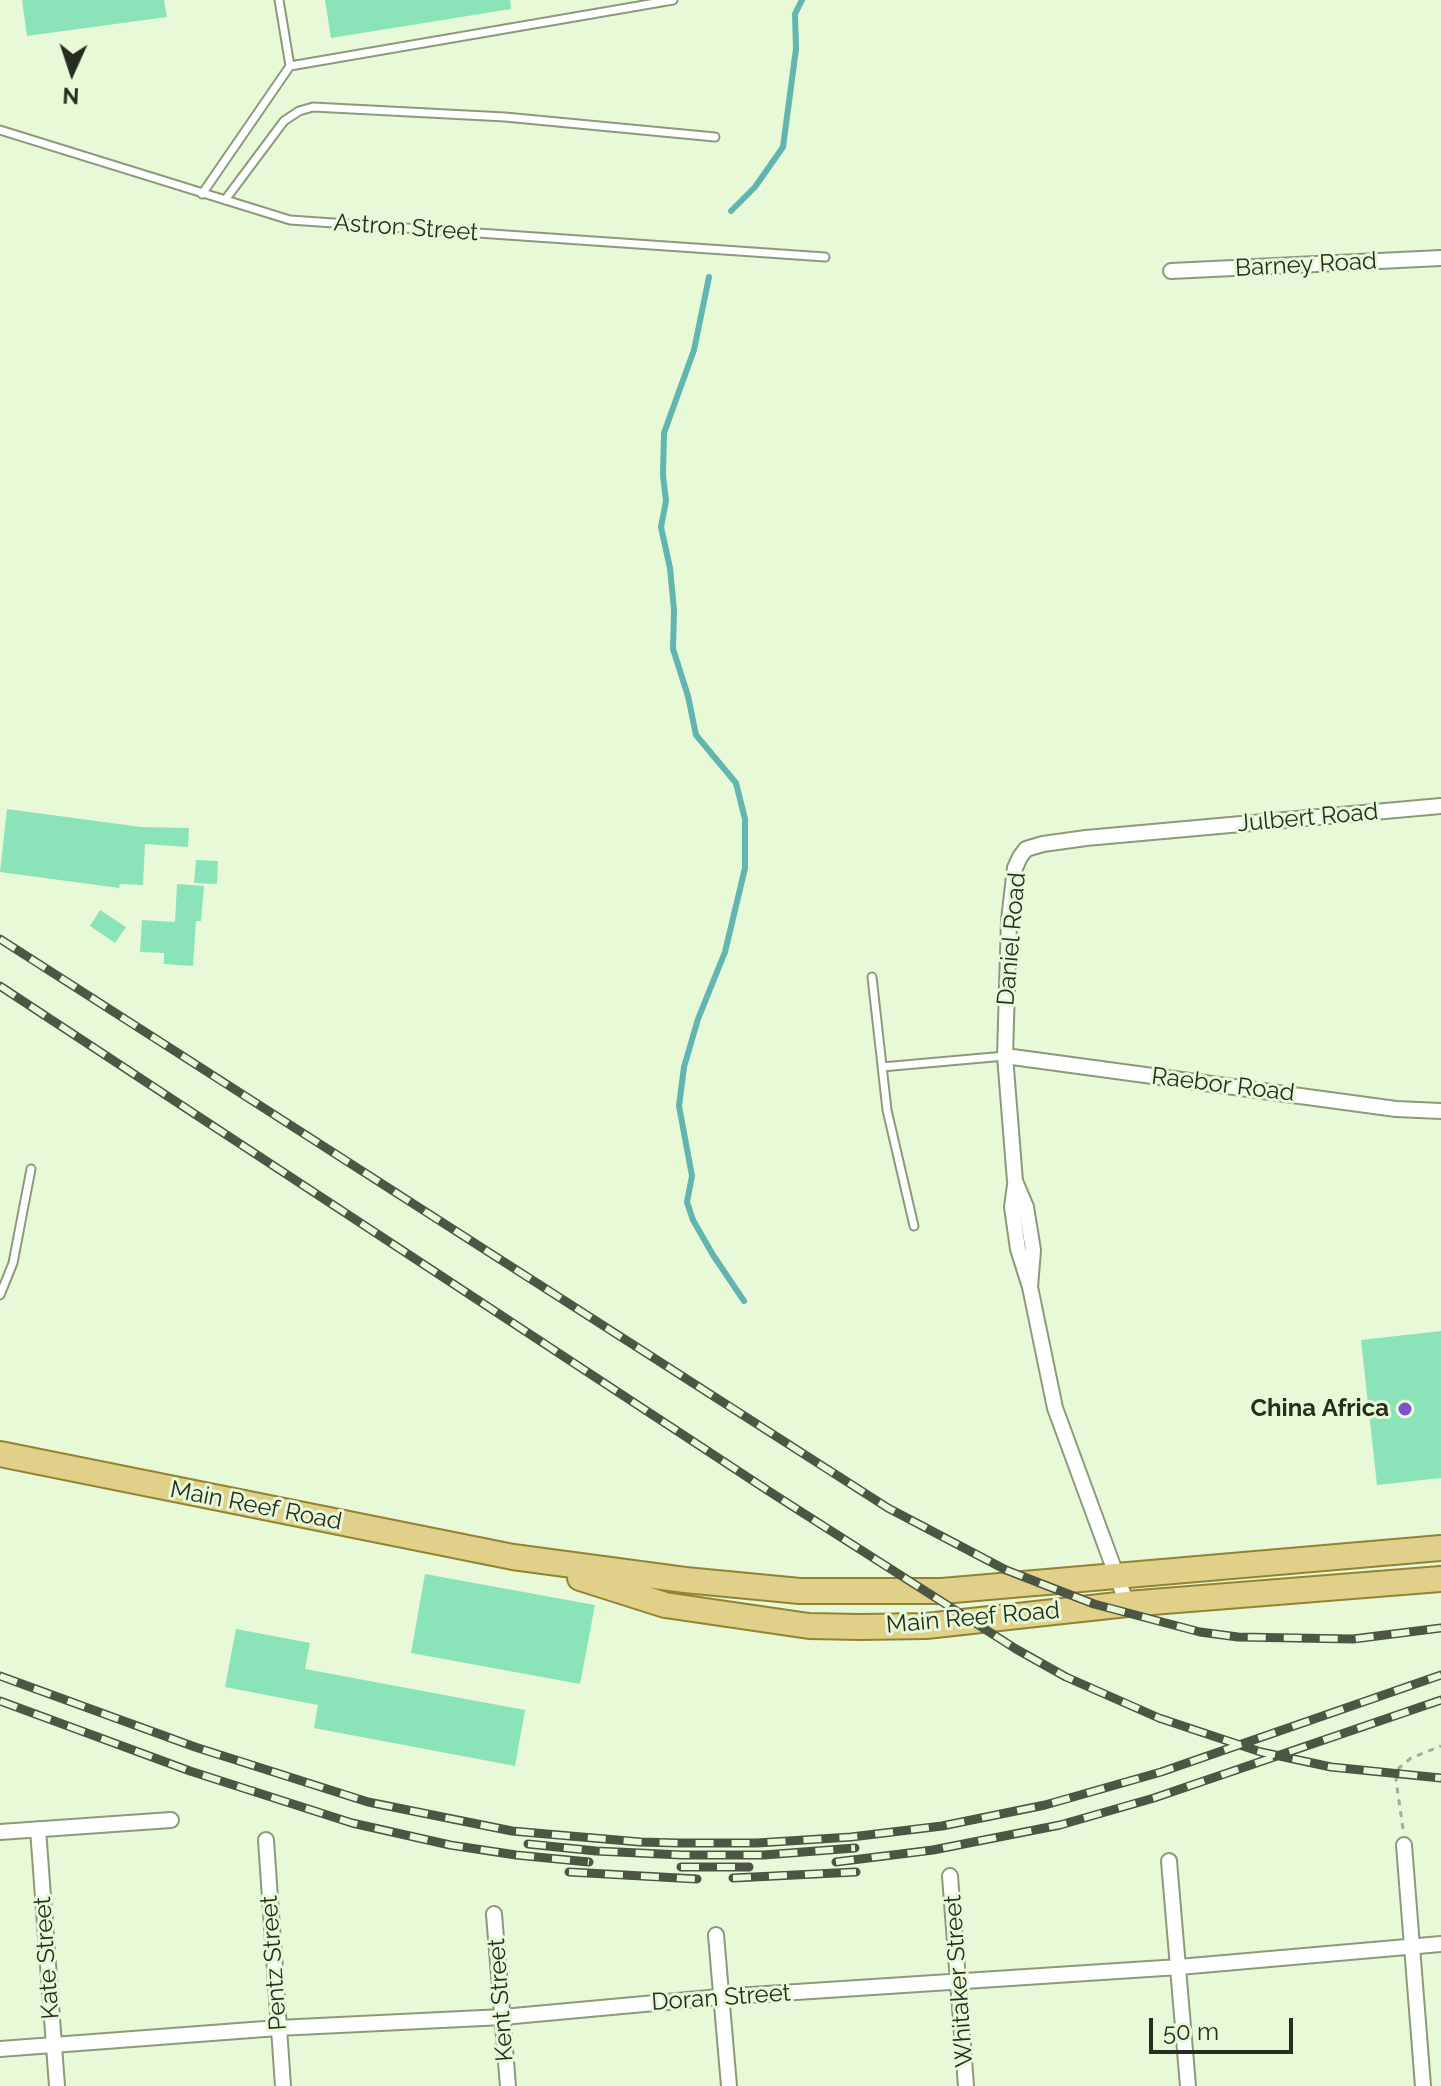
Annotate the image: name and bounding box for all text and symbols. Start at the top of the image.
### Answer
north arrow [32,32,112,112]
text: N [62,83,80,109]
street label: Astron Street [333,209,479,247]
street label: Barney Road [1234,247,1378,283]
street label: Julbert Road [1236,797,1380,839]
street label: Daniel Road [992,871,1032,1007]
street label: Raebor Road [1150,1062,1296,1108]
place label: China Africa [1251,1395,1389,1423]
marker: China Africa [1396,1400,1414,1418]
street label: Main Reef Road [168,1475,344,1537]
street label: Main Reef Road [885,1596,1061,1640]
street label: Whitaker Street [939,1894,979,2068]
street label: Pentz Street [255,1895,293,2031]
street label: Kate Street [28,1896,66,2020]
street label: Kent Street [482,1937,520,2063]
street label: Doran Street [650,1979,792,2017]
scale bar [1153,2002,1297,2052]
text: 50 m [1163,2017,1219,2046]

